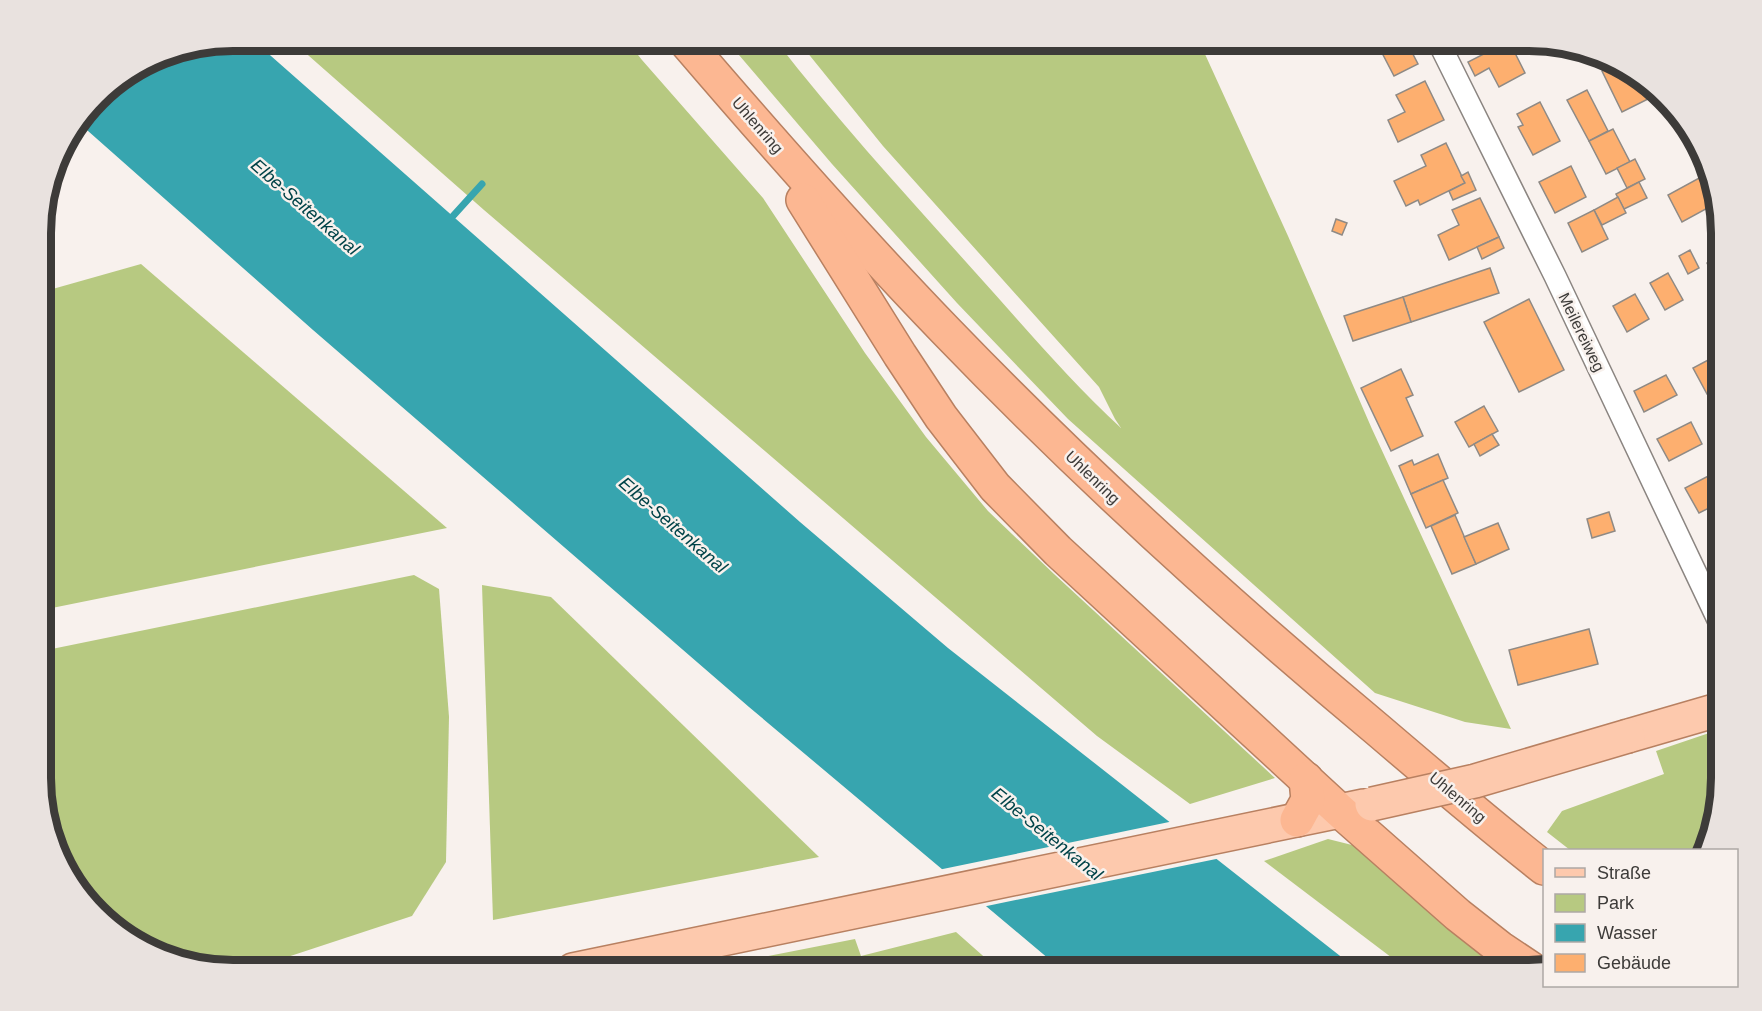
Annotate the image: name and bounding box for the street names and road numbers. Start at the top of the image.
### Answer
street label: Uhlenring [729,94,787,157]
street label: Meilereiweg [1555,290,1608,374]
street label: Uhlenring [1062,447,1123,507]
street label: Uhlenring [1426,769,1489,826]

